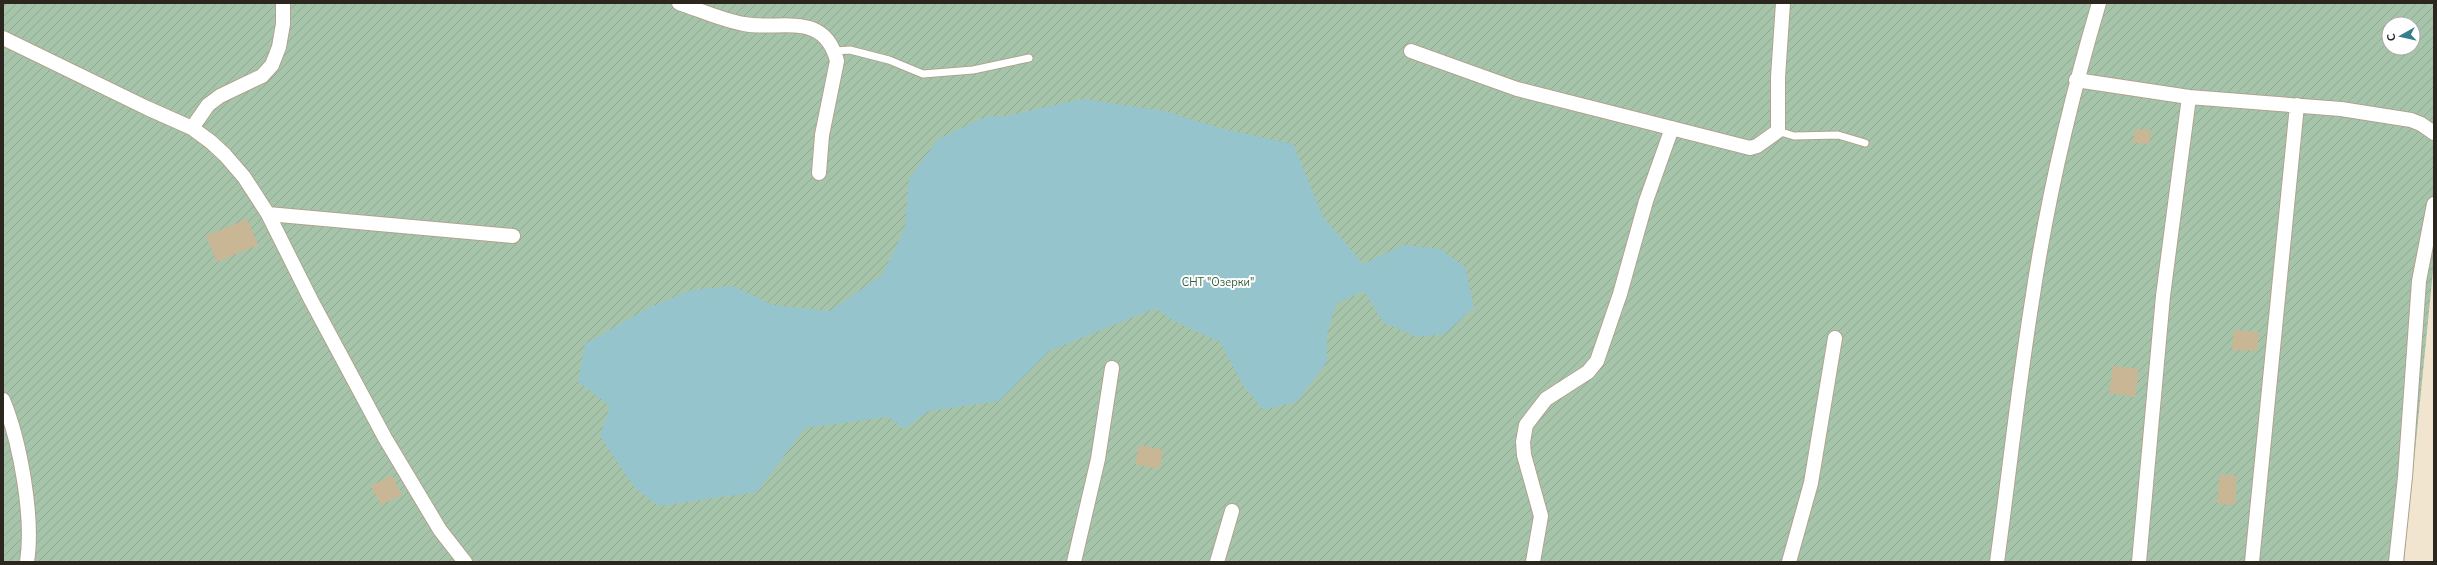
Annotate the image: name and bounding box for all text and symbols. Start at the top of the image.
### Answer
north arrow [2381,16,2421,56]
text: С [2384,32,2400,42]
park label: СНТ "Озерки" [1182,275,1254,290]

